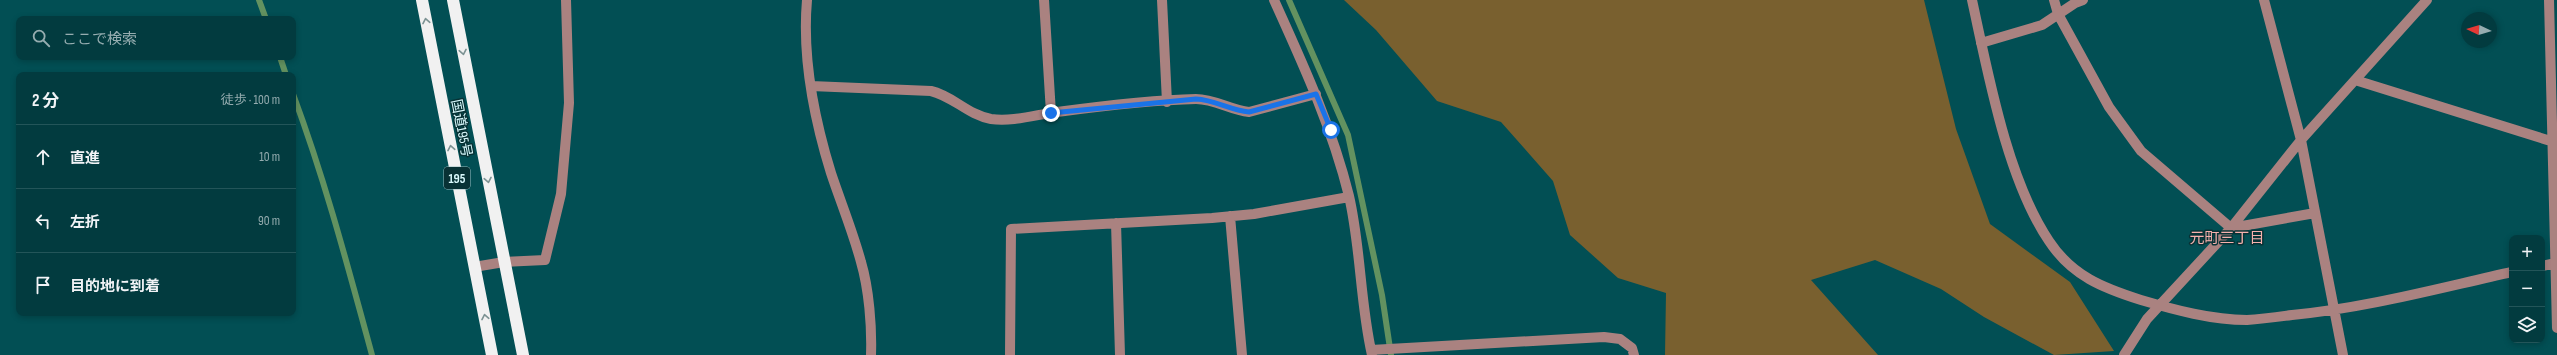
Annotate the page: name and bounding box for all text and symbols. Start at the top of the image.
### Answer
north arrow [2461,12,2497,48]
search box [16,16,296,60]
one-way arrow [422,17,431,24]
icon: search [30,27,52,49]
text: ここで検索 [62,30,137,49]
one-way arrow [458,49,466,55]
text: 2 分 [32,91,59,111]
text: 徒歩 · 100 m [221,92,280,108]
street label: 国道195号 [448,98,475,159]
route end [1042,104,1060,122]
route start [1322,121,1340,139]
one-way arrow [447,145,456,151]
icon: ahead [32,146,54,168]
text: 直進 [70,149,100,168]
text: 10 m [259,149,280,165]
road number: 195 [444,167,470,189]
one-way arrow [483,176,491,183]
icon: left [32,210,54,232]
text: 左折 [70,213,100,232]
text: 90 m [258,213,280,229]
district label: 元町三丁目 [2189,229,2265,248]
map controls [2509,235,2545,343]
button: + [2509,235,2545,271]
button: − [2509,271,2545,307]
icon: arrive [32,274,54,296]
text: 目的地に到着 [70,277,160,296]
button: layers [2509,307,2545,343]
one-way arrow [481,314,489,320]

